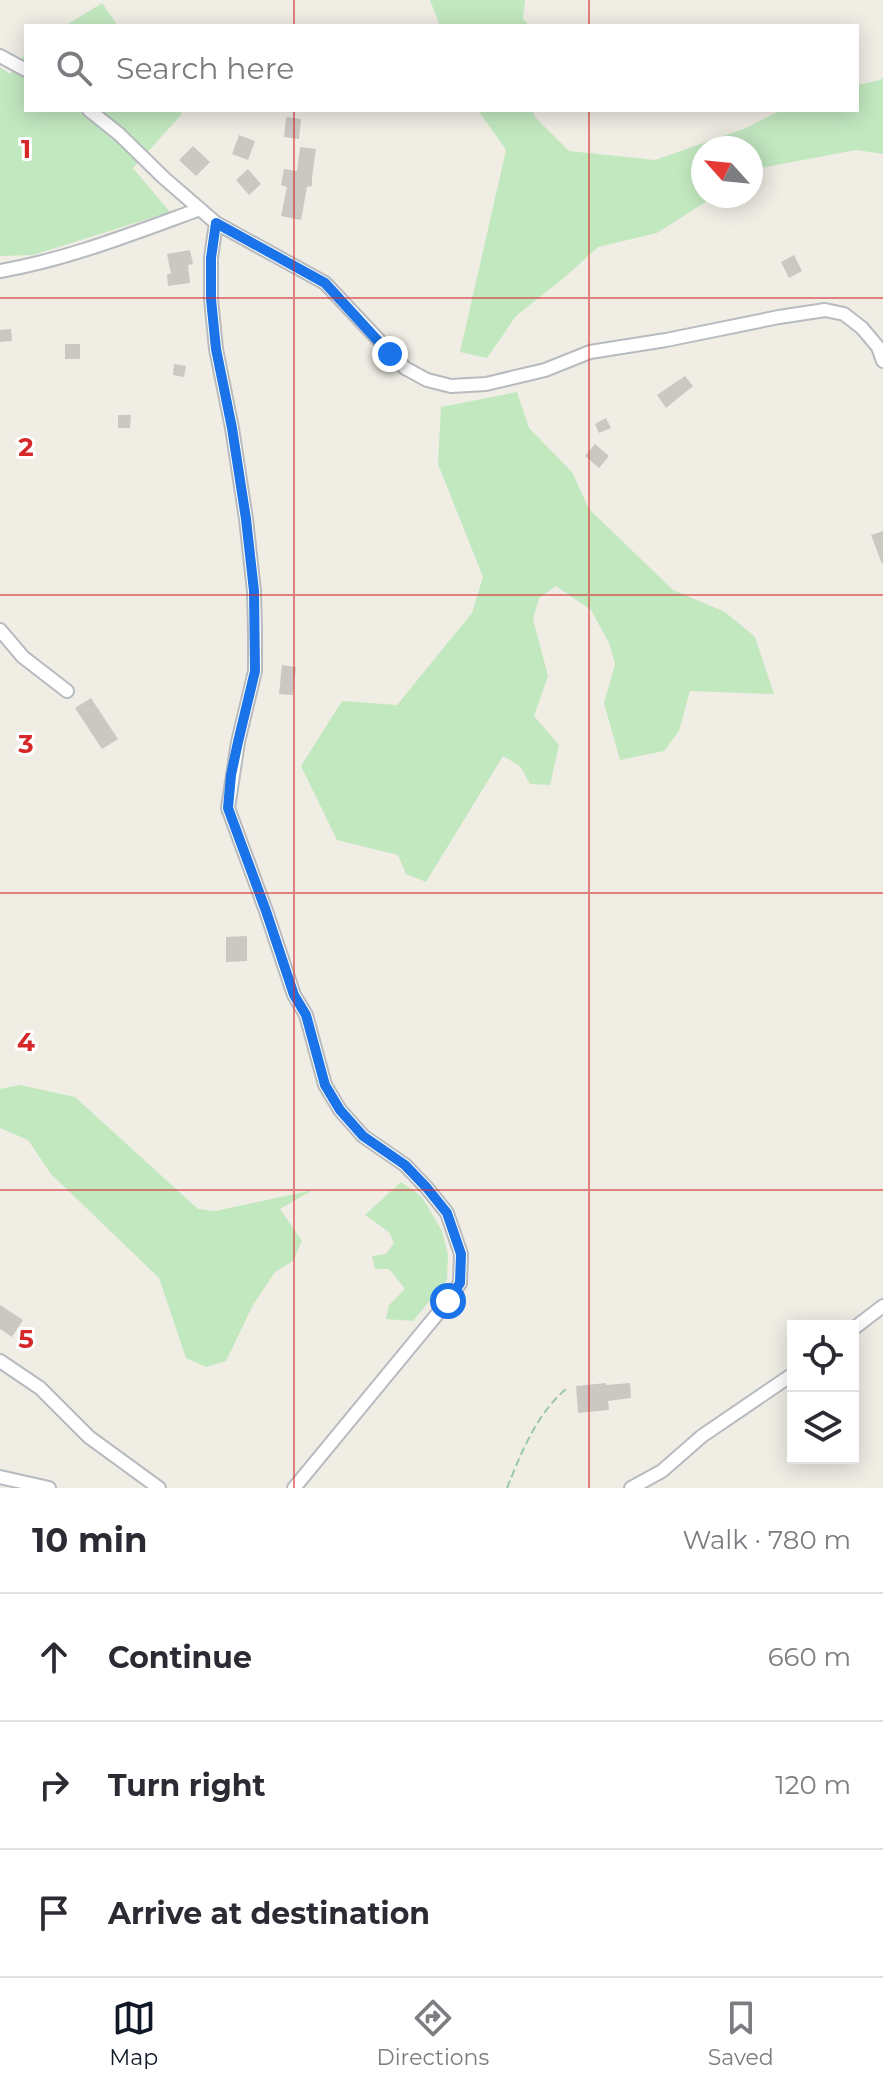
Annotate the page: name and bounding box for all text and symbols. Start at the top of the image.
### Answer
search box [24,24,859,112]
icon: search [52,46,96,90]
text: Search here [116,50,294,87]
text: 1 [21,133,31,165]
north arrow [691,136,763,208]
route end [372,336,408,372]
text: 2 [18,431,34,463]
text: 3 [17,728,34,760]
text: 4 [17,1026,35,1058]
route start [430,1283,466,1319]
map controls [787,1320,859,1464]
button: locate [787,1320,859,1392]
text: 5 [18,1323,34,1355]
button: layers [787,1392,859,1464]
text: 10 min [32,1519,147,1561]
text: Walk · 780 m [682,1524,851,1556]
icon: ahead [32,1635,76,1679]
text: Continue [108,1639,252,1676]
text: 660 m [768,1641,851,1673]
icon: right [32,1763,76,1807]
text: Turn right [108,1767,265,1804]
text: 120 m [775,1769,851,1801]
icon: arrive [32,1891,76,1935]
text: Arrive at destination [108,1895,430,1932]
tab: Map [109,1996,158,2071]
tab: Directions [377,1996,489,2071]
tab: Saved [708,1996,774,2071]

